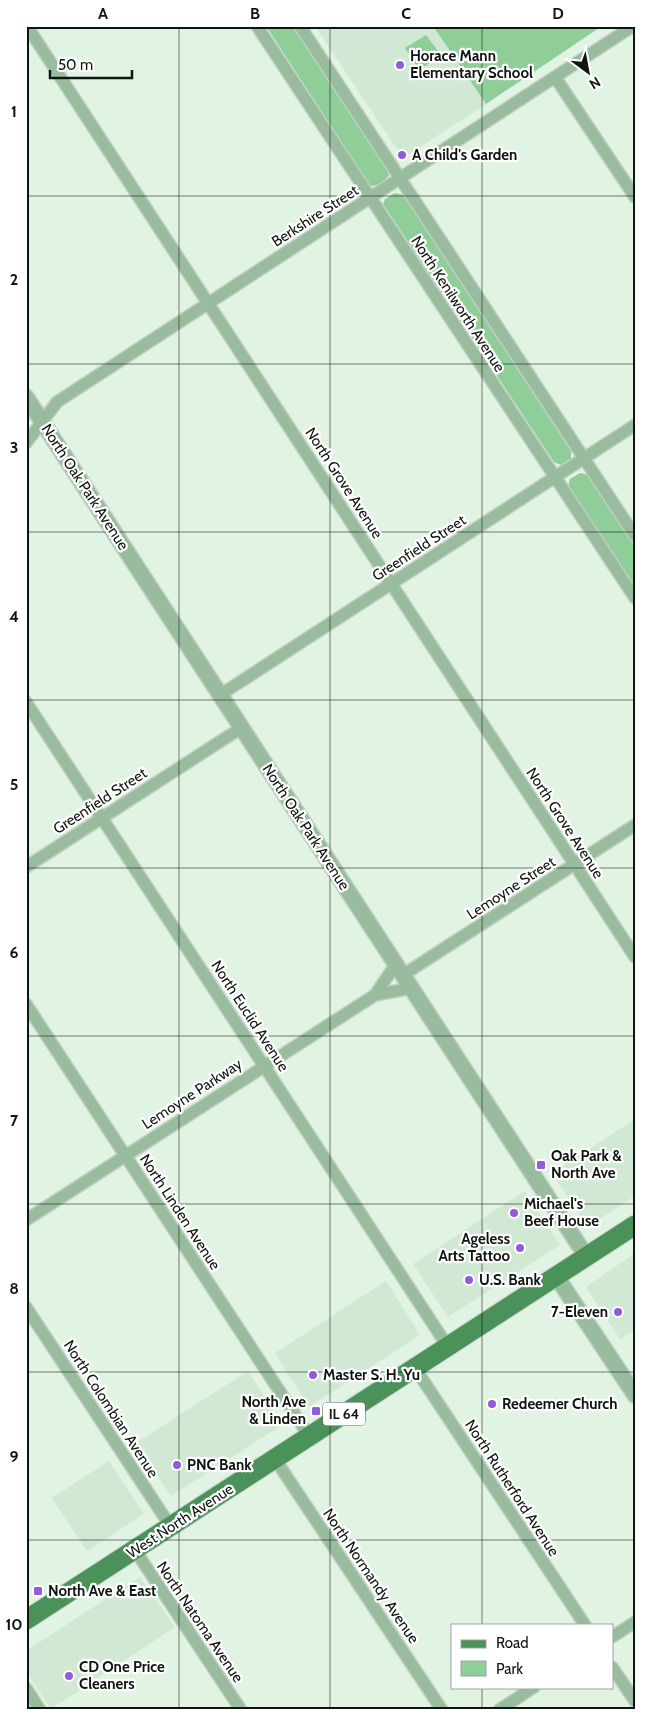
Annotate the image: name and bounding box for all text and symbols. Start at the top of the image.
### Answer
text: A [98,4,108,23]
text: B [250,4,260,23]
text: C [401,4,411,23]
text: D [552,4,564,23]
place label: Horace Mann Elementary School [410,47,533,82]
scale bar [50,48,132,80]
north arrow [564,48,614,98]
text: 50 m [58,56,93,74]
marker: Horace Mann Elementary School [394,59,406,71]
text: N [586,73,604,93]
text: 1 [11,102,17,121]
place label: A Child's Garden [412,146,517,164]
marker: A Child's Garden [396,149,408,161]
street label: Berkshire Street [268,181,362,251]
street label: North Kenilworth Avenue [407,233,509,376]
text: 2 [10,270,18,289]
street label: North Oak Park Avenue [38,421,133,554]
street label: North Grove Avenue [301,424,387,542]
text: 3 [10,438,18,457]
street label: Greenfield Street [369,511,469,585]
text: 4 [9,607,19,626]
street label: North Oak Park Avenue [259,761,354,894]
street label: Greenfield Street [50,764,150,838]
street label: North Grove Avenue [522,764,608,882]
text: 5 [10,775,18,794]
street label: Lemoyne Street [463,853,559,923]
text: 6 [10,943,19,962]
street label: North Euclid Avenue [207,957,293,1075]
street label: Lemoyne Parkway [139,1055,246,1133]
text: 7 [10,1111,19,1130]
place label: Oak Park & North Ave [551,1147,622,1182]
street label: North Linden Avenue [136,1151,224,1273]
marker: Oak Park & North Ave [535,1159,547,1171]
place label: Michael's Beef House [524,1195,599,1230]
marker: Michael's Beef House [508,1207,520,1219]
place label: Ageless Arts Tattoo [439,1230,510,1265]
marker: Ageless Arts Tattoo [514,1242,526,1254]
place label: U.S. Bank [479,1271,542,1289]
marker: U.S. Bank [463,1274,475,1286]
text: 8 [9,1279,19,1298]
place label: 7-Eleven [551,1303,608,1321]
marker: 7-Eleven [612,1306,624,1318]
street label: North Colombian Avenue [60,1337,162,1481]
place label: Master S. H. Yu [323,1366,420,1384]
marker: Master S. H. Yu [307,1369,319,1381]
place label: North Ave & Linden [241,1393,306,1428]
place label: Redeemer Church [502,1395,617,1413]
marker: Redeemer Church [486,1398,498,1410]
road number: IL 64 [323,1402,365,1426]
marker: North Ave & Linden [310,1405,322,1417]
street label: North Rutherford Avenue [461,1416,563,1560]
text: 9 [10,1447,19,1466]
place label: PNC Bank [187,1456,252,1474]
marker: PNC Bank [171,1459,183,1471]
street label: West North Avenue [123,1480,237,1562]
street label: North Normandy Avenue [319,1505,423,1647]
street label: North Natoma Avenue [153,1558,247,1686]
place label: North Ave & East [48,1582,156,1600]
marker: North Ave & East [32,1585,44,1597]
text: 10 [5,1615,23,1634]
legend [451,1624,614,1688]
text: Road [496,1634,529,1652]
place label: CD One Price Cleaners [79,1658,165,1693]
text: Park [496,1660,523,1678]
marker: CD One Price Cleaners [63,1670,75,1682]

